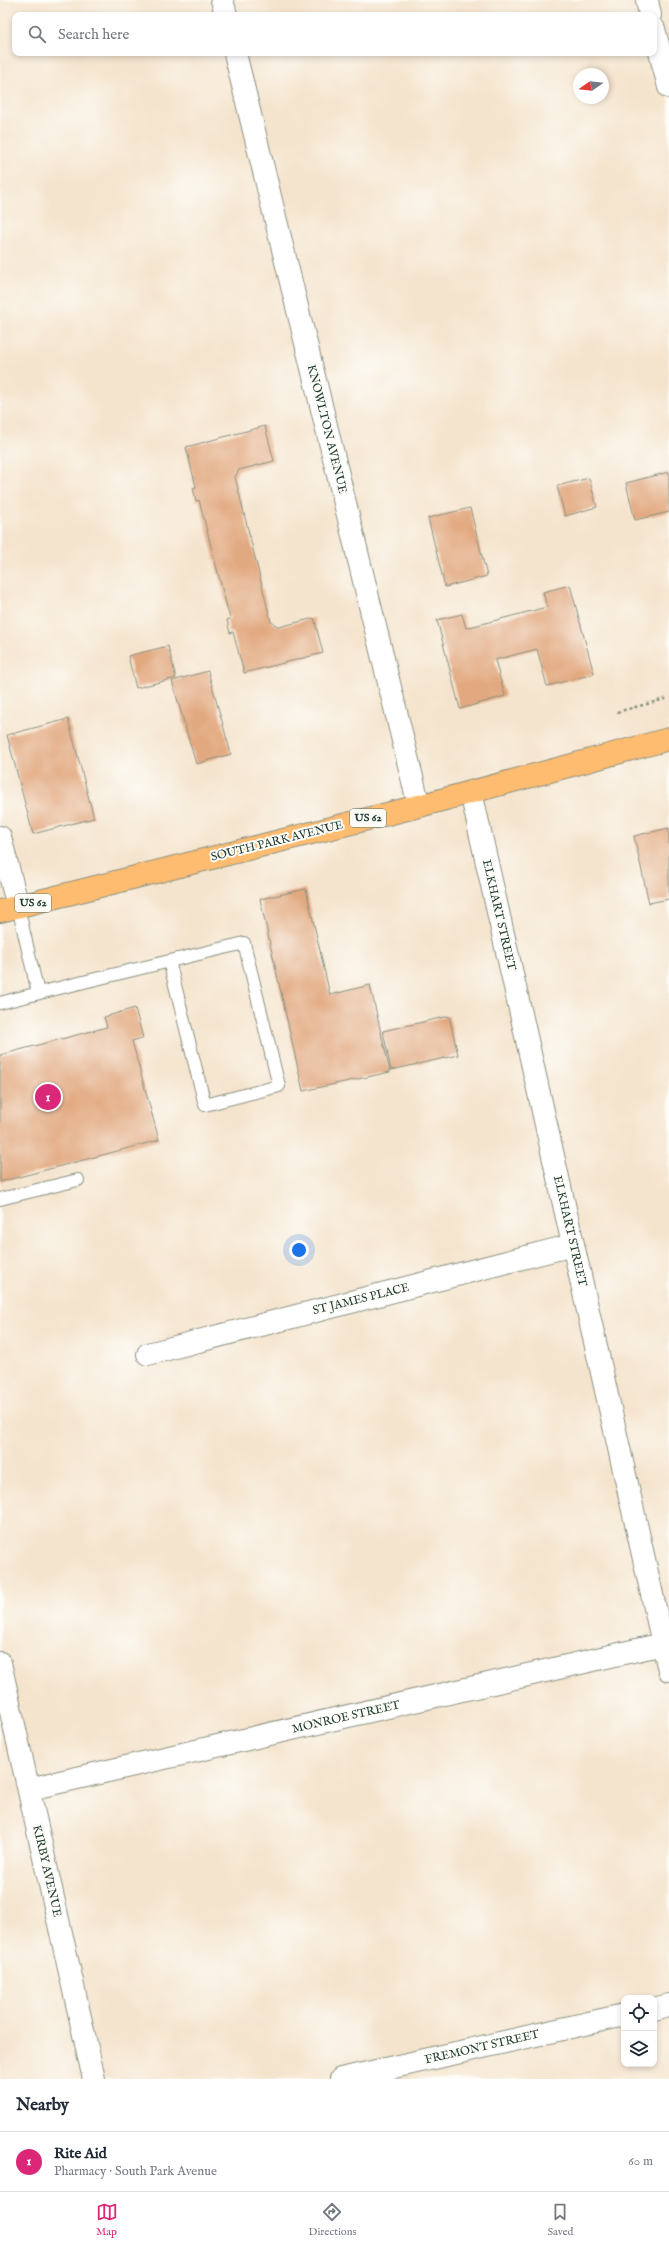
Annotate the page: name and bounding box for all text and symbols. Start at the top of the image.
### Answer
search box [12,12,657,56]
icon: search [26,23,48,45]
text: Search here [58,25,129,44]
north arrow [573,68,609,104]
street label: KNOWLTON AVENUE [304,363,350,495]
road number: US 62 [350,809,386,827]
street label: SOUTH PARK AVENUE [209,817,345,865]
street label: ELKHART STREET [479,858,519,972]
road number: US 62 [15,894,51,912]
pin: 1 [35,1082,61,1112]
street label: ELKHART STREET [550,1174,590,1288]
your location [289,1240,309,1260]
street label: ST JAMES PLACE [311,1280,411,1319]
street label: MONROE STREET [291,1697,402,1737]
street label: KIRBY AVENUE [29,1824,65,1918]
map controls [621,1995,657,2067]
button: locate [621,1995,657,2031]
street label: FREMONT STREET [423,2026,541,2067]
button: layers [621,2031,657,2067]
text: Nearby [16,2095,69,2116]
text: Rite Aid [54,2144,107,2163]
text: 1 [27,2153,31,2170]
text: 60 m [628,2153,653,2170]
text: Pharmacy · South Park Avenue [54,2163,217,2180]
tab: Map [96,2201,118,2239]
tab: Directions [309,2201,356,2239]
tab: Saved [547,2201,573,2239]

